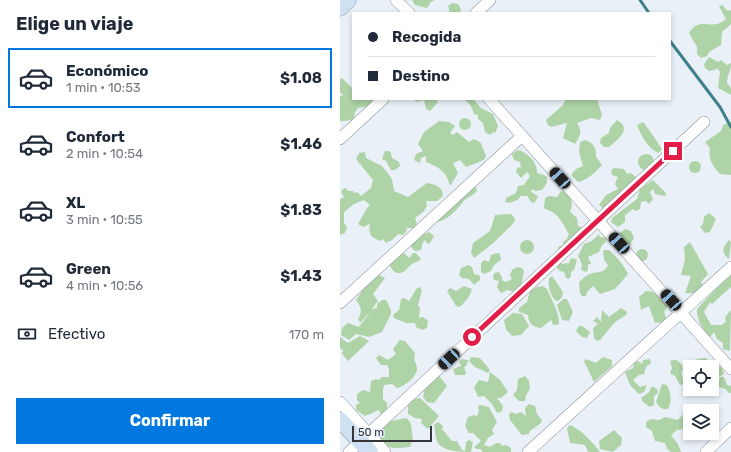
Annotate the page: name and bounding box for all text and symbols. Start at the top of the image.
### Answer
text: Elige un viaje [16,13,133,35]
text: Recogida [392,28,461,46]
icon: car [18,60,54,96]
text: Económico [66,62,148,80]
text: Destino [392,67,450,85]
text: $1.08 [280,69,322,87]
text: 1 min · 10:53 [66,80,141,95]
icon: car [18,126,54,162]
text: Confort [66,128,125,146]
text: $1.46 [280,135,322,153]
route end [664,142,682,160]
text: 2 min · 10:54 [66,146,143,161]
car [548,165,572,191]
icon: car [18,192,54,228]
text: XL [66,194,85,212]
text: $1.83 [280,201,322,219]
text: 3 min · 10:55 [66,212,143,227]
car [607,230,631,256]
icon: car [18,258,54,294]
text: Green [66,260,111,278]
text: $1.43 [280,267,322,285]
text: 4 min · 10:56 [66,278,143,293]
car [659,287,683,313]
icon: cash [16,323,38,345]
text: Efectivo [48,325,105,343]
text: 170 m [289,327,324,342]
route start [463,328,481,346]
car [436,346,462,372]
map controls [683,360,719,440]
button: locate [683,360,719,396]
button: Confirmar [16,398,324,444]
button: layers [683,404,719,440]
scale bar [352,424,432,443]
text: 50 m [358,426,384,439]

